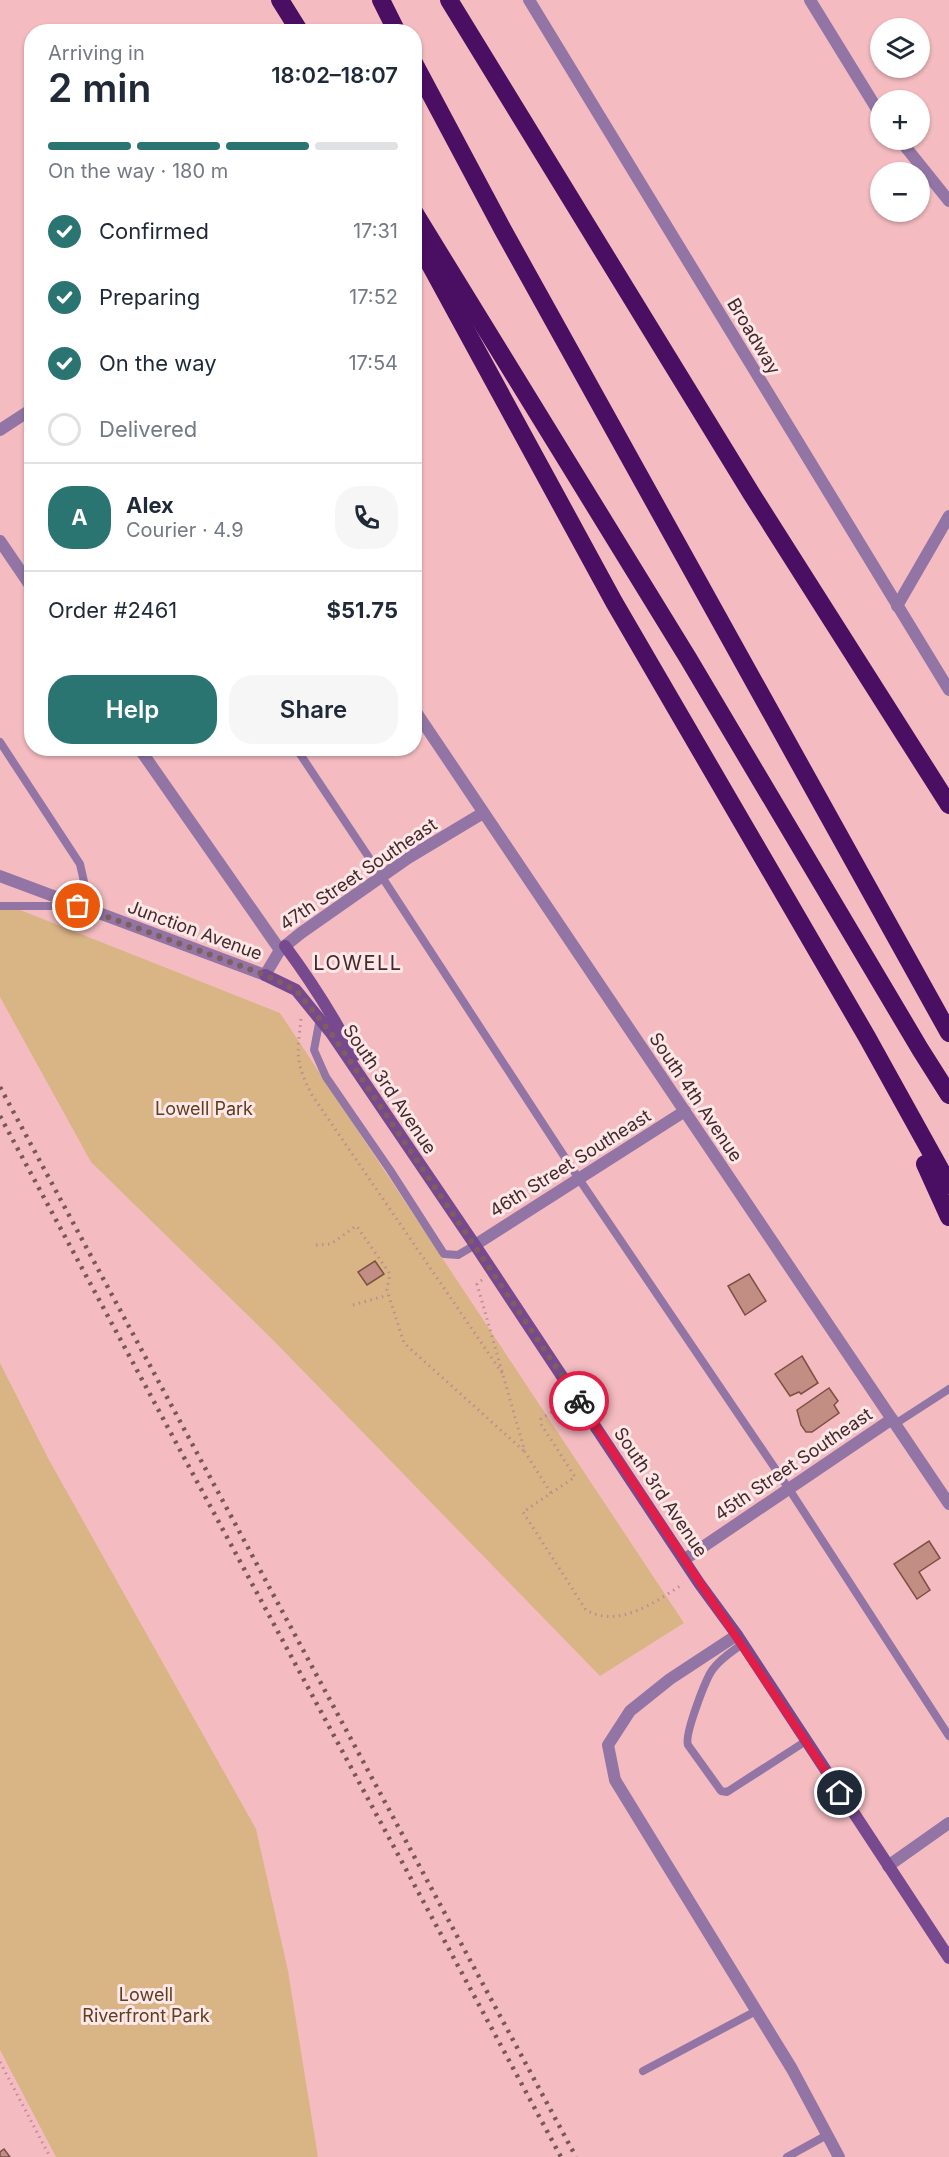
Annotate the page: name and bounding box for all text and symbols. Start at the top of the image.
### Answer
map controls [870,18,930,222]
button: layers [870,18,930,78]
text: Arriving in [48,41,145,65]
text: 18:02–18:07 [271,62,398,88]
text: 2 min [48,64,151,111]
button: + [870,90,930,150]
text: On the way · 180 m [48,159,228,183]
button: − [870,162,930,222]
icon: check [48,215,81,248]
text: Confirmed [99,218,209,244]
text: 17:31 [353,219,398,243]
icon: check [48,281,81,314]
text: Preparing [99,284,200,310]
text: 17:52 [349,285,398,309]
street label: Broadway [723,294,785,378]
icon: check [48,347,81,380]
text: On the way [99,350,217,376]
text: 17:54 [348,351,398,375]
text: Delivered [99,416,197,442]
button: phone [335,486,398,549]
text: Alex [126,492,174,518]
text: A [71,504,88,530]
text: Courier · 4.9 [126,518,244,542]
text: Order #2461 [48,597,177,623]
text: $51.75 [327,597,398,623]
button: Help [48,675,217,744]
button: Share [229,675,398,744]
street label: 47th Street Southeast [275,814,441,934]
pin [52,880,103,931]
icon: bag [61,889,94,922]
street label: Junction Avenue [125,896,265,964]
district label: LOWELL [313,951,403,975]
street label: South 3rd Avenue [339,1020,441,1158]
street label: South 4th Avenue [645,1029,747,1165]
park label: Lowell Park [155,1098,253,1119]
street label: 46th Street Southeast [486,1105,654,1221]
courier [549,1371,609,1431]
icon: bike [563,1385,596,1418]
street label: 45th Street Southeast [710,1403,876,1525]
street label: South 3rd Avenue [610,1423,712,1561]
pin [814,1767,865,1818]
icon: home [823,1776,856,1809]
park label: Lowell Riverfront Park [82,1984,210,2026]

